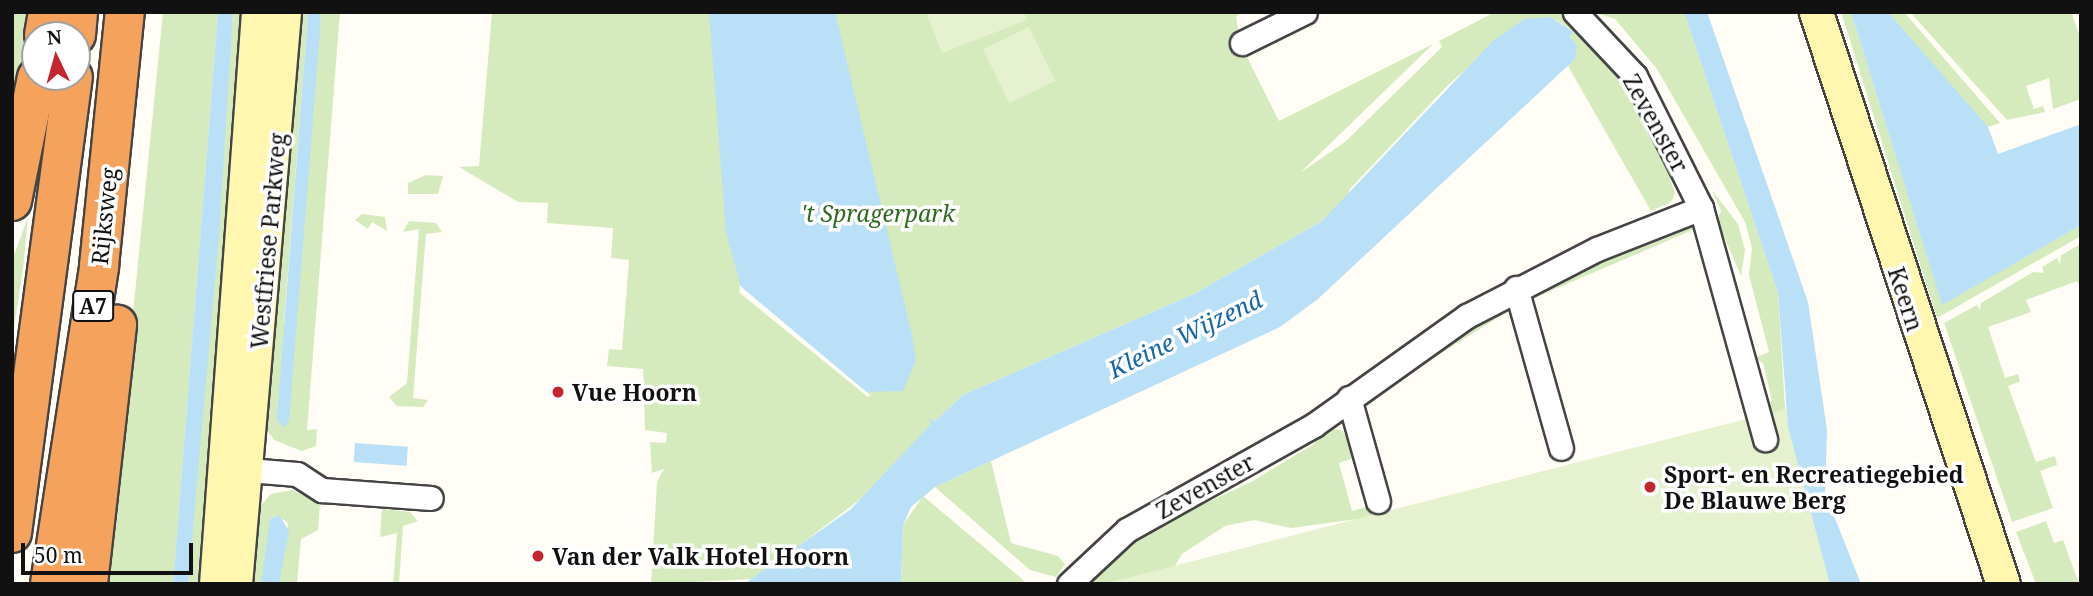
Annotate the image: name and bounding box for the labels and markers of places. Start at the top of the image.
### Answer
place label: Vue Hoorn [572,378,697,406]
marker: Vue Hoorn [550,384,566,400]
place label: Sport- en Recreatiegebied De Blauwe Berg [1664,460,1964,514]
marker: Sport- en Recreatiegebied De Blauwe Berg [1642,479,1658,495]
place label: Van der Valk Hotel Hoorn [552,542,849,570]
marker: Van der Valk Hotel Hoorn [530,548,546,564]

